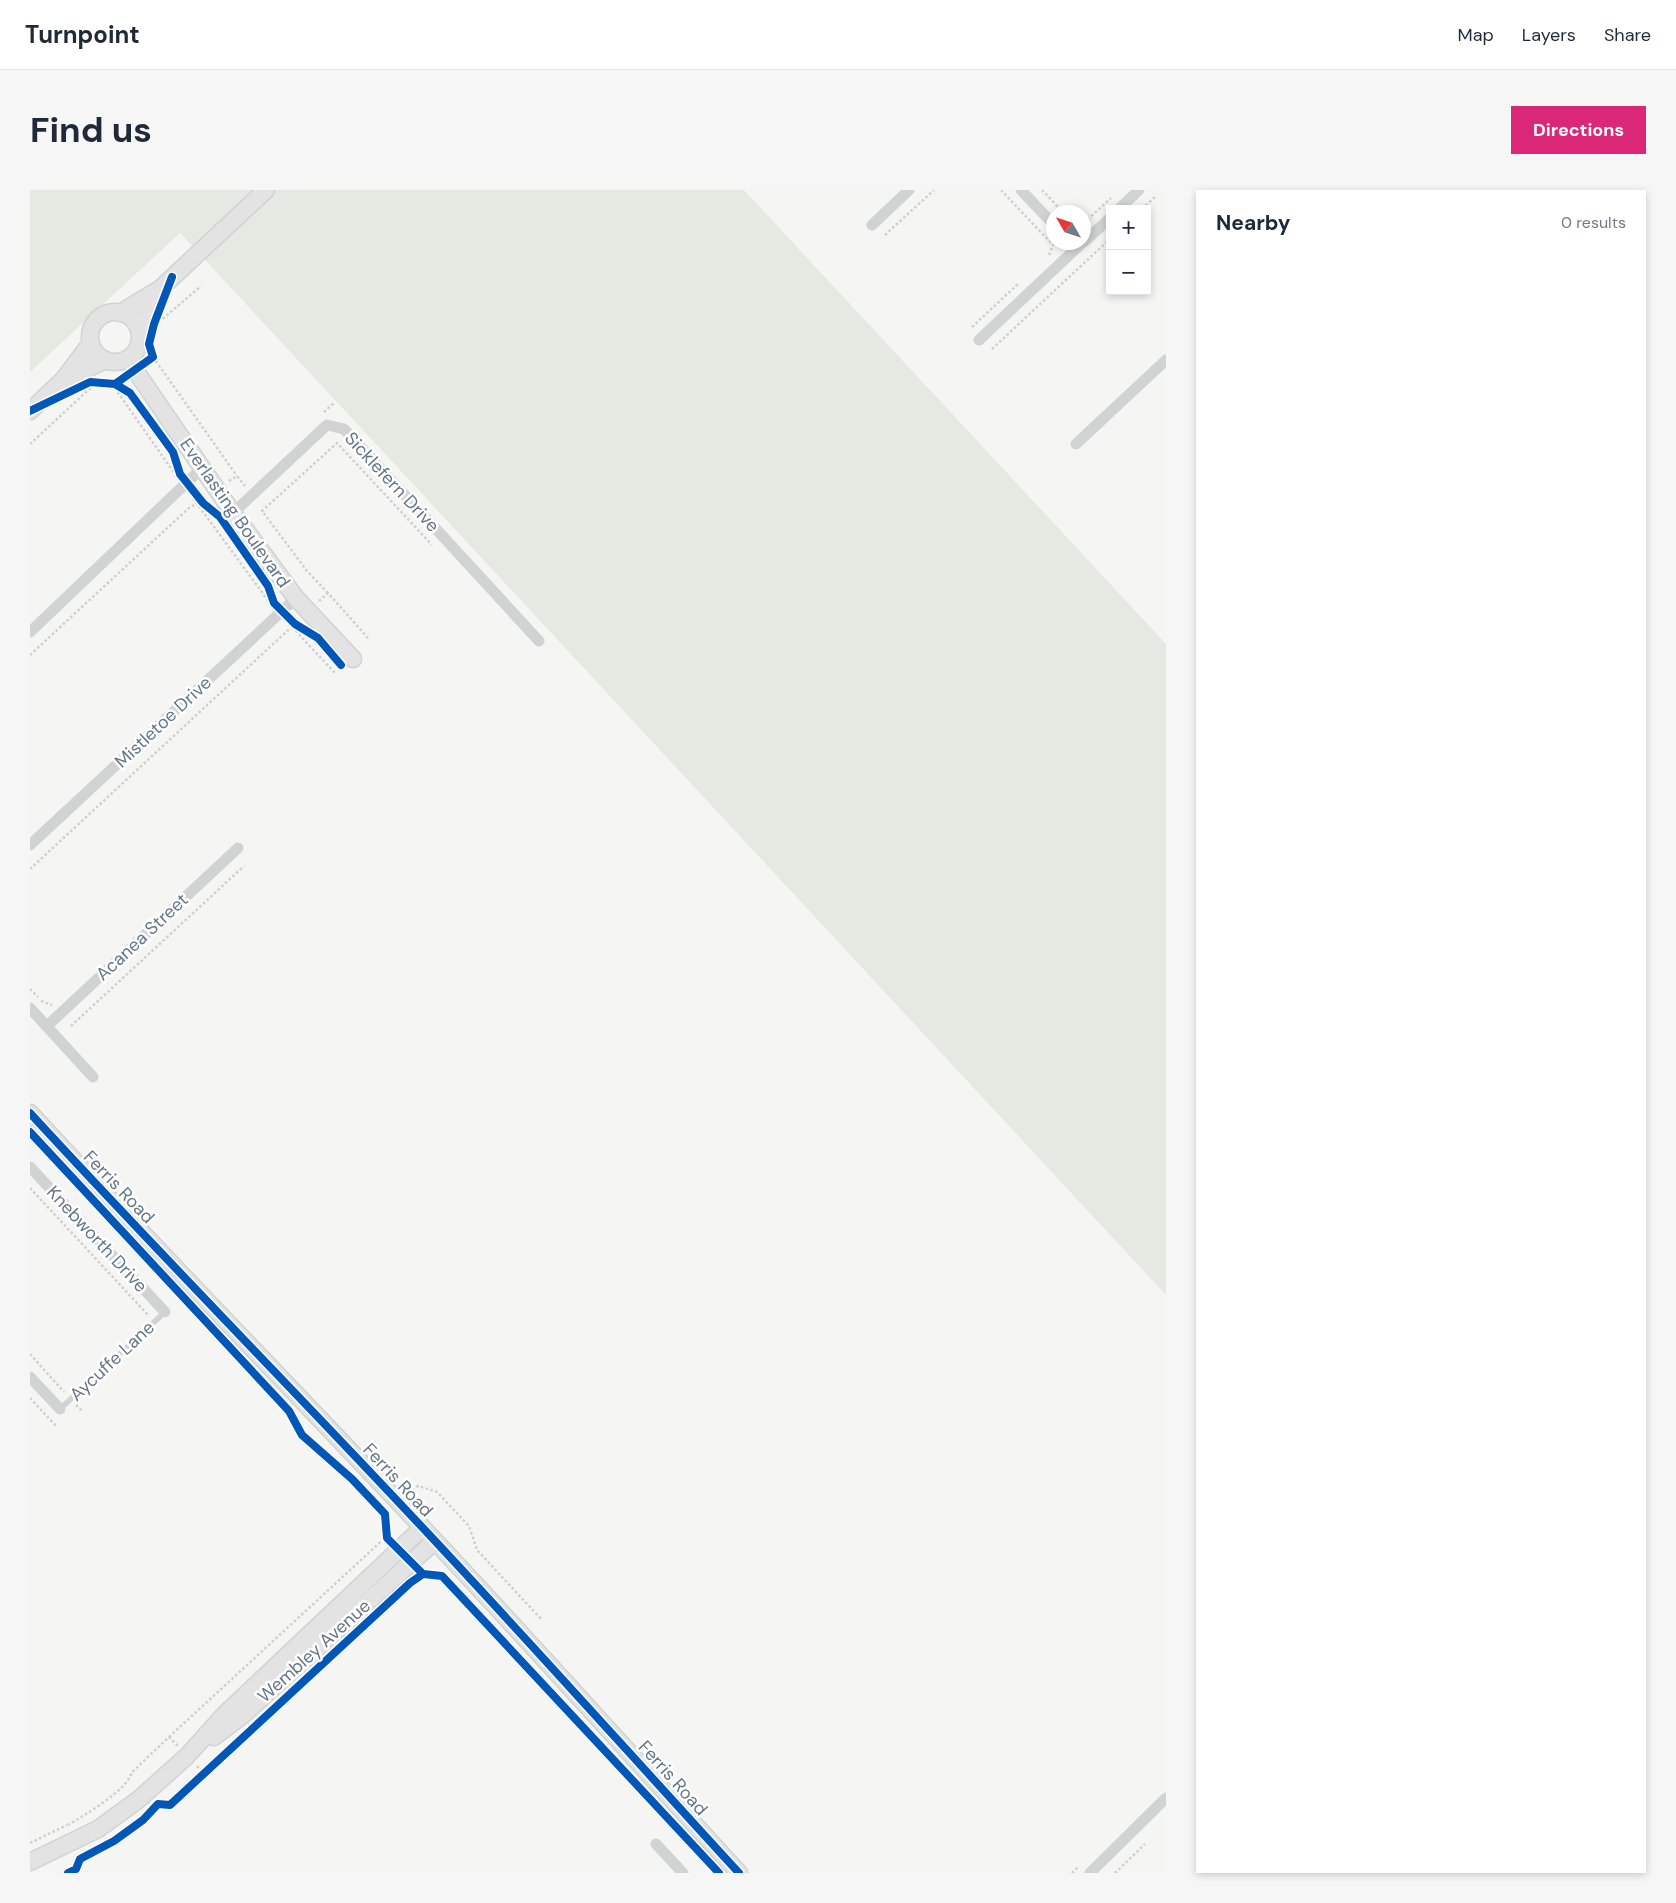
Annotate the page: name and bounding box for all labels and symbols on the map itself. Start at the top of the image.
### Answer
north arrow [1046,205,1091,250]
street label: Sicklefern Drive [339,427,445,537]
street label: Everlasting Boulevard [174,434,296,592]
street label: Mistletoe Drive [109,671,217,773]
street label: Acanea Street [91,888,193,986]
street label: Ferris Road [78,1145,160,1229]
street label: Knebworth Drive [41,1181,153,1297]
street label: Aycuffe Lane [65,1316,159,1406]
street label: Ferris Road [358,1438,438,1522]
street label: Wembley Avenue [253,1594,375,1708]
street label: Ferris Road [633,1735,713,1821]

